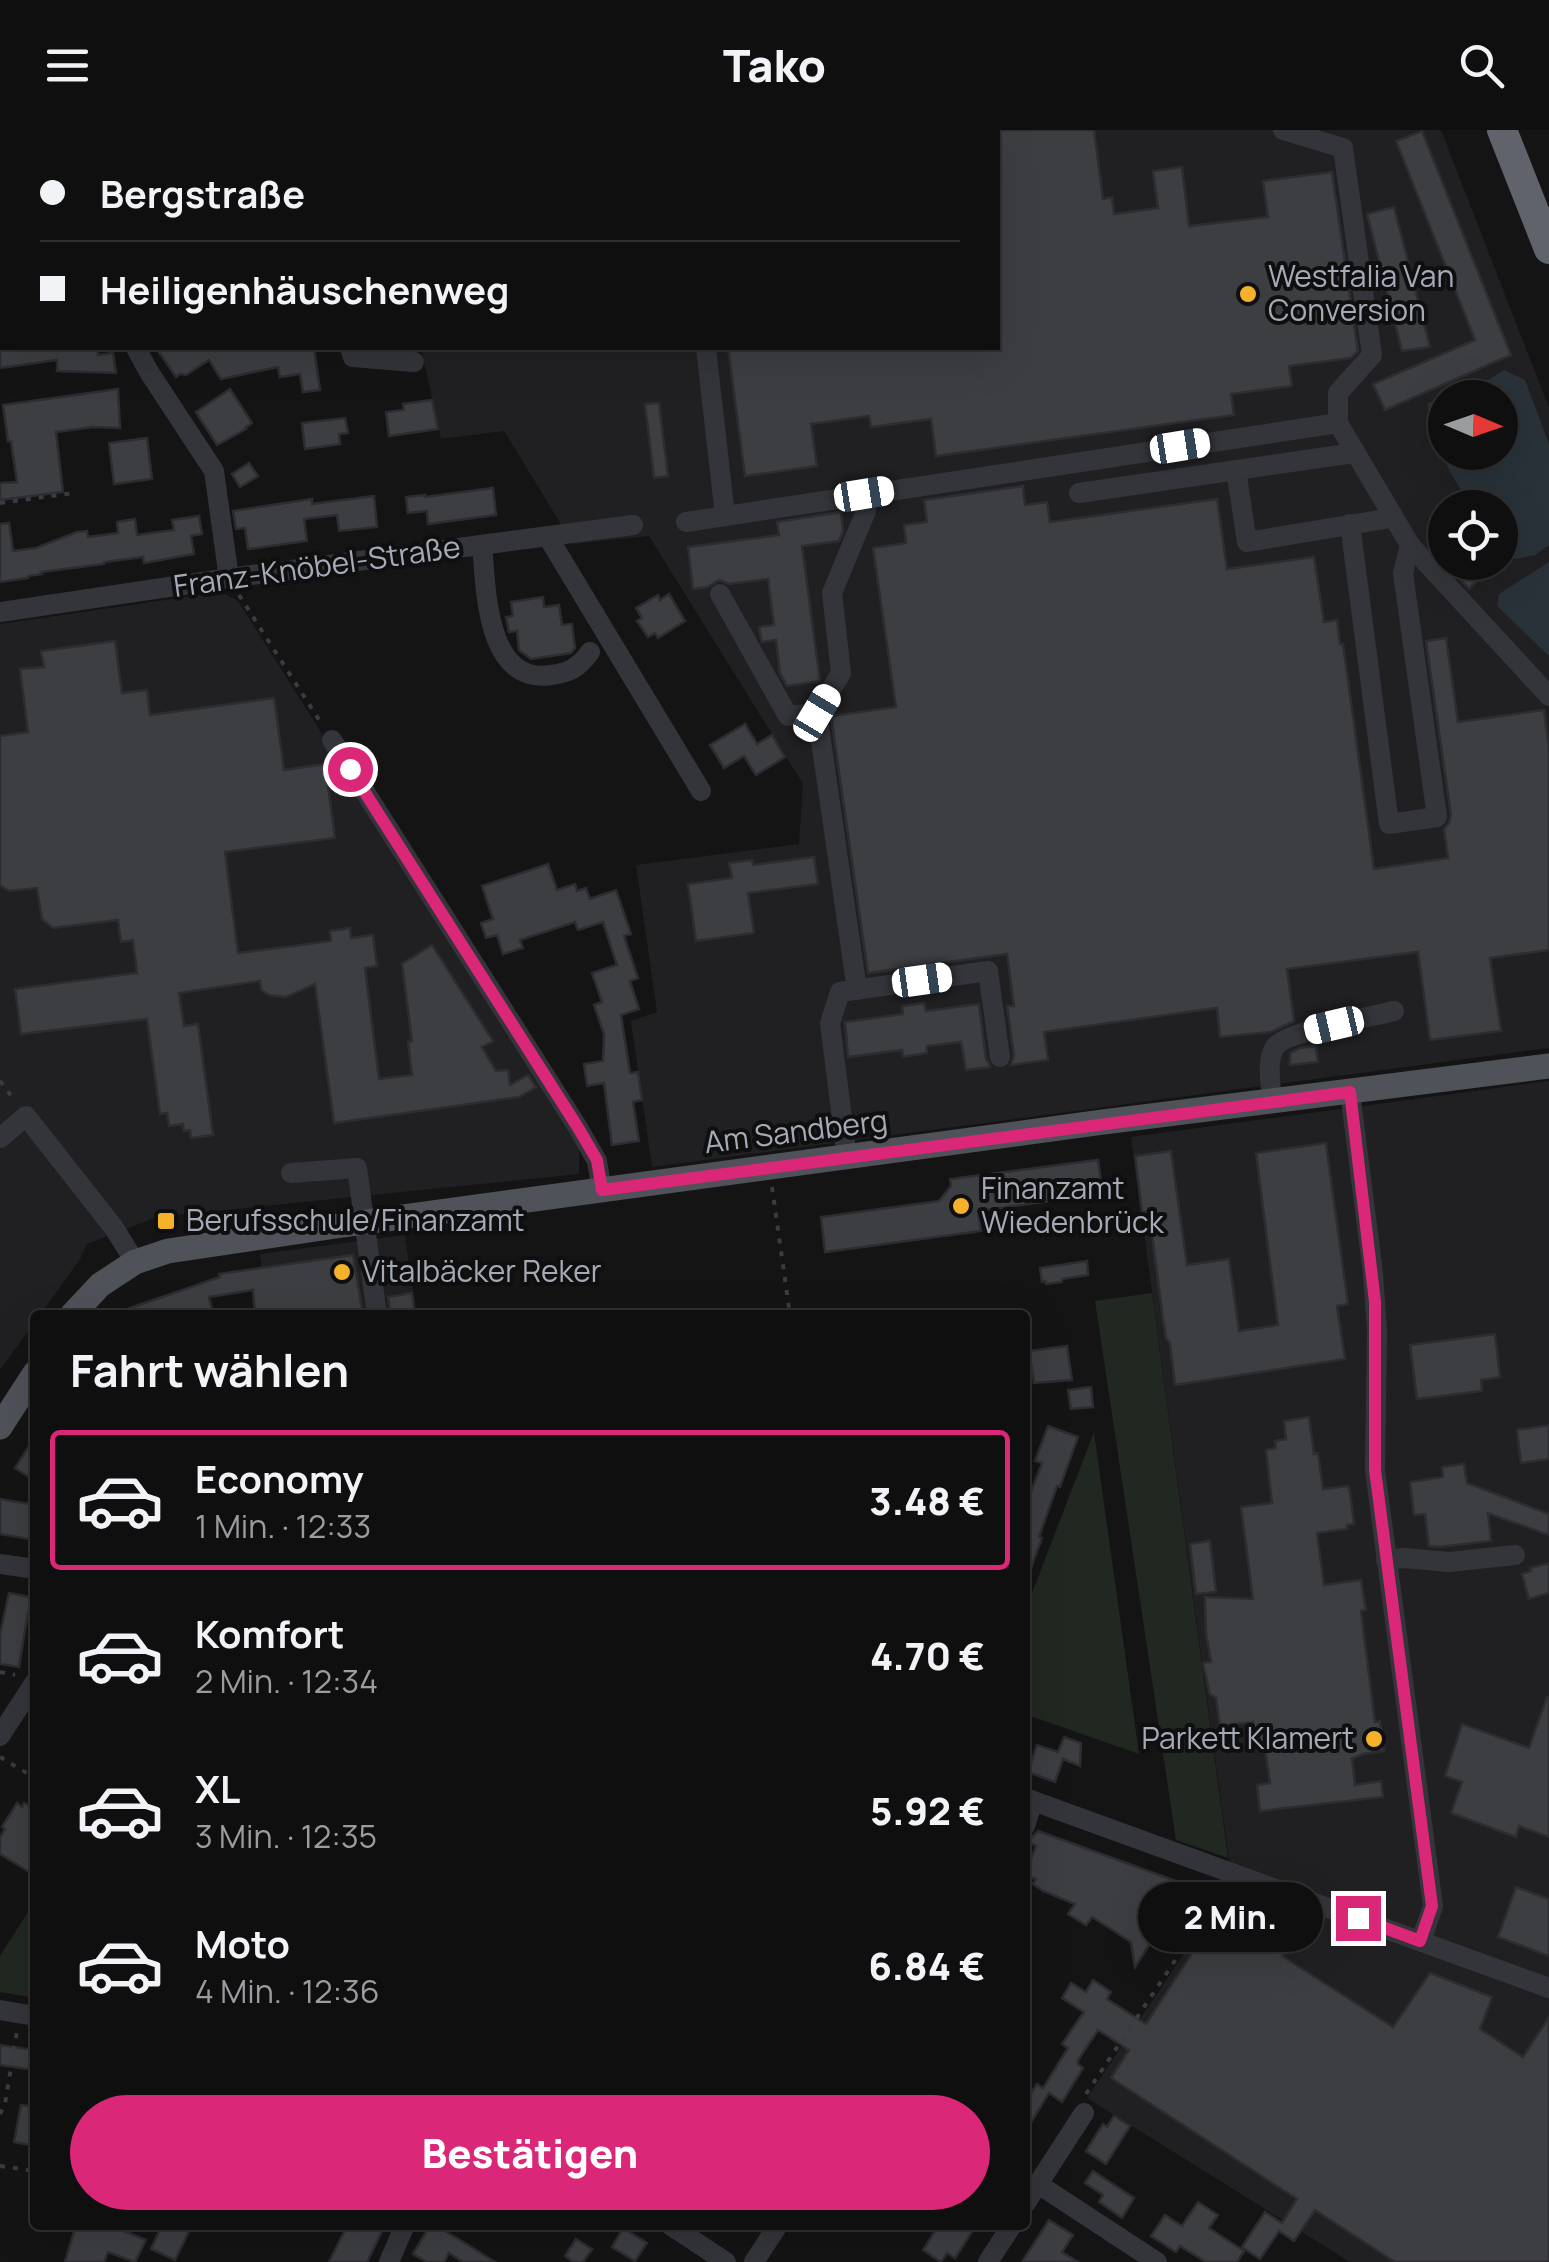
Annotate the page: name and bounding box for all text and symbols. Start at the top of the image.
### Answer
text: Tako [723,34,826,96]
icon: menu [40,38,95,93]
icon: search [1454,38,1509,93]
text: Bergstraße [100,167,305,219]
place label: Westfalia Van Conversion [1268,255,1454,330]
text: Heiligenhäuschenweg [100,263,510,315]
marker: Westfalia Van Conversion [1237,283,1259,305]
north arrow [1428,380,1518,470]
map controls [1428,380,1518,580]
car [1148,426,1212,466]
car [832,474,896,514]
button: locate [1428,490,1518,580]
street label: Franz-Knöbel-Straße [171,525,463,606]
car [789,680,845,746]
route start [328,747,373,792]
car [890,961,954,999]
car [1301,1004,1367,1046]
street label: Am Sandberg [702,1099,890,1162]
place label: Finanzamt Wiedenbrück [981,1167,1165,1242]
marker: Finanzamt Wiedenbrück [950,1195,972,1217]
place label: Berufsschule/Finanzamt [186,1199,525,1240]
marker: Berufsschule/Finanzamt [155,1210,177,1232]
place label: Vitalbäcker Reker [362,1250,602,1291]
marker: Vitalbäcker Reker [331,1261,353,1283]
text: Fahrt wählen [70,1339,349,1401]
text: Economy [195,1452,364,1504]
icon: car [75,1455,165,1545]
text: 3.48 € [869,1474,985,1526]
text: 1 Min. · 12:33 [195,1504,371,1548]
text: Komfort [195,1607,344,1659]
icon: car [75,1610,165,1700]
text: 4.70 € [870,1629,985,1681]
text: 2 Min. · 12:34 [195,1659,378,1703]
place label: Parkett Klamert [1142,1717,1354,1758]
marker: Parkett Klamert [1363,1728,1385,1750]
text: XL [195,1762,240,1814]
icon: car [75,1765,165,1855]
text: 5.92 € [870,1784,985,1836]
text: 3 Min. · 12:35 [195,1814,377,1858]
callout: 2 Min. [1138,1883,1323,1953]
text: 2 Min. [1184,1895,1277,1939]
route end [1336,1896,1381,1941]
text: Moto [195,1917,290,1969]
icon: car [75,1920,165,2010]
text: 6.84 € [868,1939,985,1991]
text: 4 Min. · 12:36 [195,1969,380,2013]
button: Bestätigen [70,2095,990,2210]

